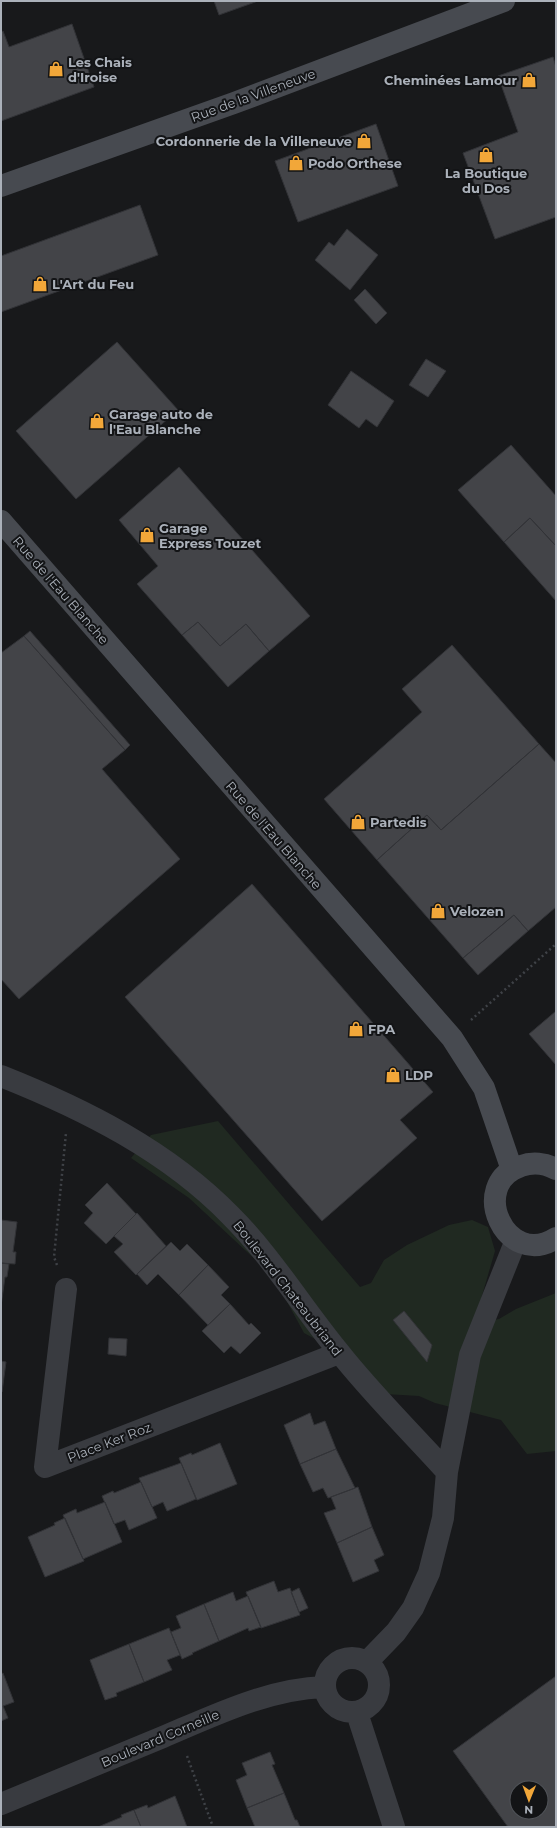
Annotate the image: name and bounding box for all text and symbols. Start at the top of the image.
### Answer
place label: Les Chais d'Iroise [68,54,132,85]
shop icon: Les Chais d'Iroise [47,60,65,78]
street label: Rue de la Villeneuve [189,65,318,125]
shop icon: Cheminées Lamour [520,71,538,89]
place label: Cheminées Lamour [384,72,517,88]
shop icon: Cordonnerie de la Villeneuve [355,132,373,150]
place label: Cordonnerie de la Villeneuve [156,133,352,149]
shop icon: La Boutique du Dos [477,146,495,164]
shop icon: Podo Orthese [287,154,305,172]
place label: Podo Orthese [308,155,402,171]
place label: La Boutique du Dos [445,165,527,196]
shop icon: L'Art du Feu [31,275,49,293]
place label: L'Art du Feu [52,276,134,292]
place label: Garage auto de l'Eau Blanche [109,406,213,437]
shop icon: Garage auto de l'Eau Blanche [88,412,106,430]
place label: Garage Express Touzet [159,520,261,551]
shop icon: Garage Express Touzet [138,526,156,544]
street label: Rue de l'Eau Blanche [10,533,112,647]
street label: Rue de l'Eau Blanche [223,778,325,892]
shop icon: Partedis [349,813,367,831]
place label: Partedis [370,814,427,830]
shop icon: Velozen [429,902,447,920]
place label: Velozen [449,903,504,919]
shop icon: FPA [347,1020,365,1038]
place label: FPA [368,1021,396,1037]
shop icon: LDP [384,1066,402,1084]
place label: LDP [405,1067,433,1083]
street label: Boulevard Chateaubriand [230,1217,346,1359]
street label: Place Ker Roz [65,1419,153,1465]
street label: Boulevard Corneille [99,1706,222,1770]
north arrow [509,1780,549,1820]
text: N [524,1803,533,1817]

